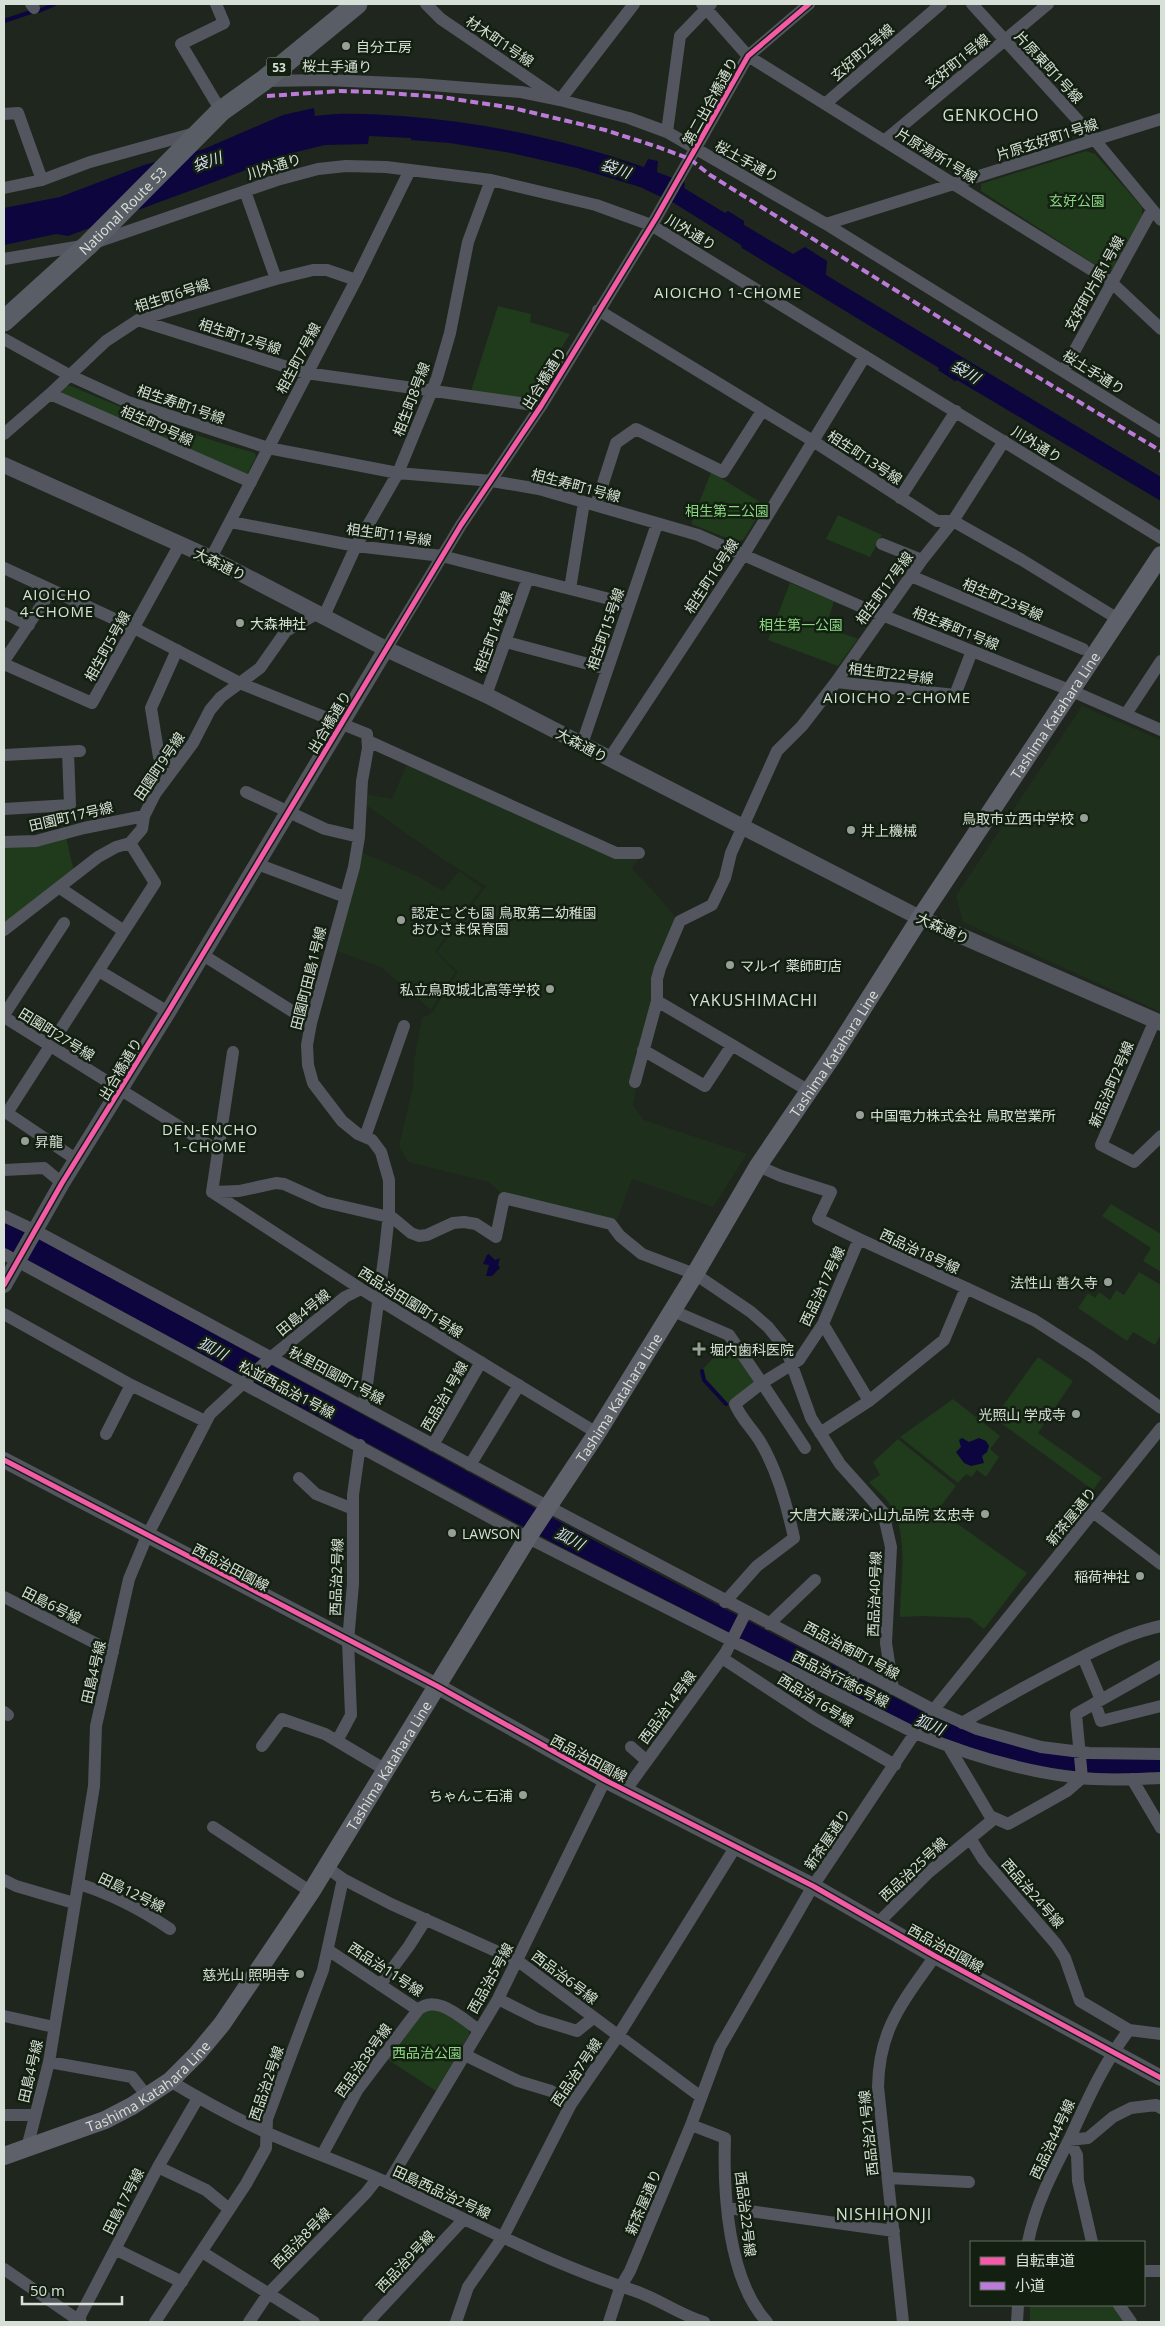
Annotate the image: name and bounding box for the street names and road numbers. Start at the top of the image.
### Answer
street label: 材木町1号線 [462,11,538,71]
street label: 玄好町2号線 [826,19,898,85]
street label: 片原東町1号線 [1011,27,1087,107]
street label: 玄好町1号線 [921,29,993,93]
street label: 第二出合橋通り [678,54,742,148]
street label: 桜土手通り [302,56,372,76]
road number: 53 [266,58,292,76]
street label: 片原玄好町1号線 [994,114,1100,164]
street label: 片原湯所1号線 [893,123,981,187]
street label: 桜土手通り [712,136,782,186]
street label: 川外通り [244,149,304,183]
street label: National Route 53 [74,162,170,259]
street label: 川外通り [662,209,720,255]
street label: 玄好町片原1号線 [1060,232,1128,334]
street label: 相生町6号線 [132,274,212,316]
street label: 相生町12号線 [196,314,284,358]
street label: 相生町7号線 [271,319,325,397]
street label: 出合橋通り [517,343,571,413]
street label: 桜土手通り [1059,345,1129,399]
street label: 相生町8号線 [388,359,434,439]
street label: 相生寿町1号線 [134,380,228,428]
street label: 相生町9号線 [118,400,196,450]
street label: 川外通り [1008,421,1066,467]
street label: 相生町13号線 [824,426,906,488]
street label: 相生寿町1号線 [529,464,623,506]
street label: 相生町11号線 [345,519,433,549]
street label: 相生町16号線 [680,535,742,617]
street label: 大森通り [191,543,249,585]
street label: 相生町17号線 [851,548,917,628]
street label: 相生町23号線 [960,573,1046,625]
street label: 相生町15号線 [582,585,628,673]
street label: 相生町14号線 [469,588,517,676]
street label: 相生寿町1号線 [910,602,1002,654]
street label: 相生町5号線 [80,607,134,685]
street label: Tashima Katahara Line [1006,648,1104,782]
street label: 相生町22号線 [847,658,935,688]
street label: 出合橋通り [303,687,355,757]
street label: 大森通り [553,723,611,767]
street label: 田園町9号線 [129,728,189,804]
street label: 田園町17号線 [27,797,115,835]
street label: 大森通り [914,908,972,948]
street label: 田園町田島1号線 [286,924,330,1032]
street label: Tashima Katahara Line [785,986,882,1121]
street label: 田園町27号線 [15,1003,99,1065]
street label: 出合橋通り [94,1034,146,1104]
street label: 新品治町2号線 [1084,1038,1138,1130]
street label: 西品治18号線 [877,1224,963,1278]
street label: 西品治17号線 [795,1243,849,1329]
street label: 西品治田園町1号線 [355,1262,467,1342]
street label: 田島4号線 [272,1284,334,1340]
street label: Tashima Katahara Line [571,1329,666,1466]
street label: 秋里田園町1号線 [286,1342,388,1408]
street label: 松並西品治1号線 [236,1356,338,1422]
street label: 西品治1号線 [416,1357,472,1435]
street label: 新茶屋通り [1042,1483,1100,1549]
street label: 西品治2号線 [325,1538,347,1616]
street label: 西品治田園線 [189,1539,273,1595]
street label: 西品治40号線 [863,1551,885,1637]
street label: 田島6号線 [19,1582,85,1628]
street label: 西品治南町1号線 [801,1617,903,1683]
street label: 田島4号線 [77,1639,109,1705]
street label: 西品治行徳6号線 [789,1646,893,1712]
street label: 西品治14号線 [634,1667,700,1747]
street label: 西品治16号線 [774,1669,858,1731]
street label: Tashima Katahara Line [342,1697,435,1834]
street label: 西品治田園線 [547,1730,631,1786]
street label: 新茶屋通り [800,1805,854,1873]
street label: 西品治25号線 [875,1833,951,1905]
street label: 西品治24号線 [998,1854,1068,1932]
street label: 田島12号線 [95,1868,169,1916]
street label: 西品治田園線 [905,1919,987,1977]
street label: 西品治11号線 [345,1938,427,2000]
street label: 西品治5号線 [463,1939,517,2017]
street label: 西品治6号線 [528,1946,602,2008]
street label: 西品治38号線 [331,2019,395,2101]
street label: 西品治7号線 [546,2034,606,2110]
street label: Tashima Katahara Line [83,2036,214,2136]
street label: 田島4号線 [14,2038,46,2104]
street label: 西品治2号線 [244,2043,288,2123]
street label: 西品治21号線 [854,2089,882,2177]
street label: 西品治44号線 [1025,2096,1079,2182]
street label: 田島西品治2号線 [390,2161,494,2223]
street label: 田島17号線 [98,2165,148,2237]
street label: 新茶屋通り [621,2166,665,2238]
street label: 西品治22号線 [731,2170,761,2258]
street label: 西品治8号線 [267,2203,335,2273]
street label: 西品治9号線 [371,2226,439,2296]

